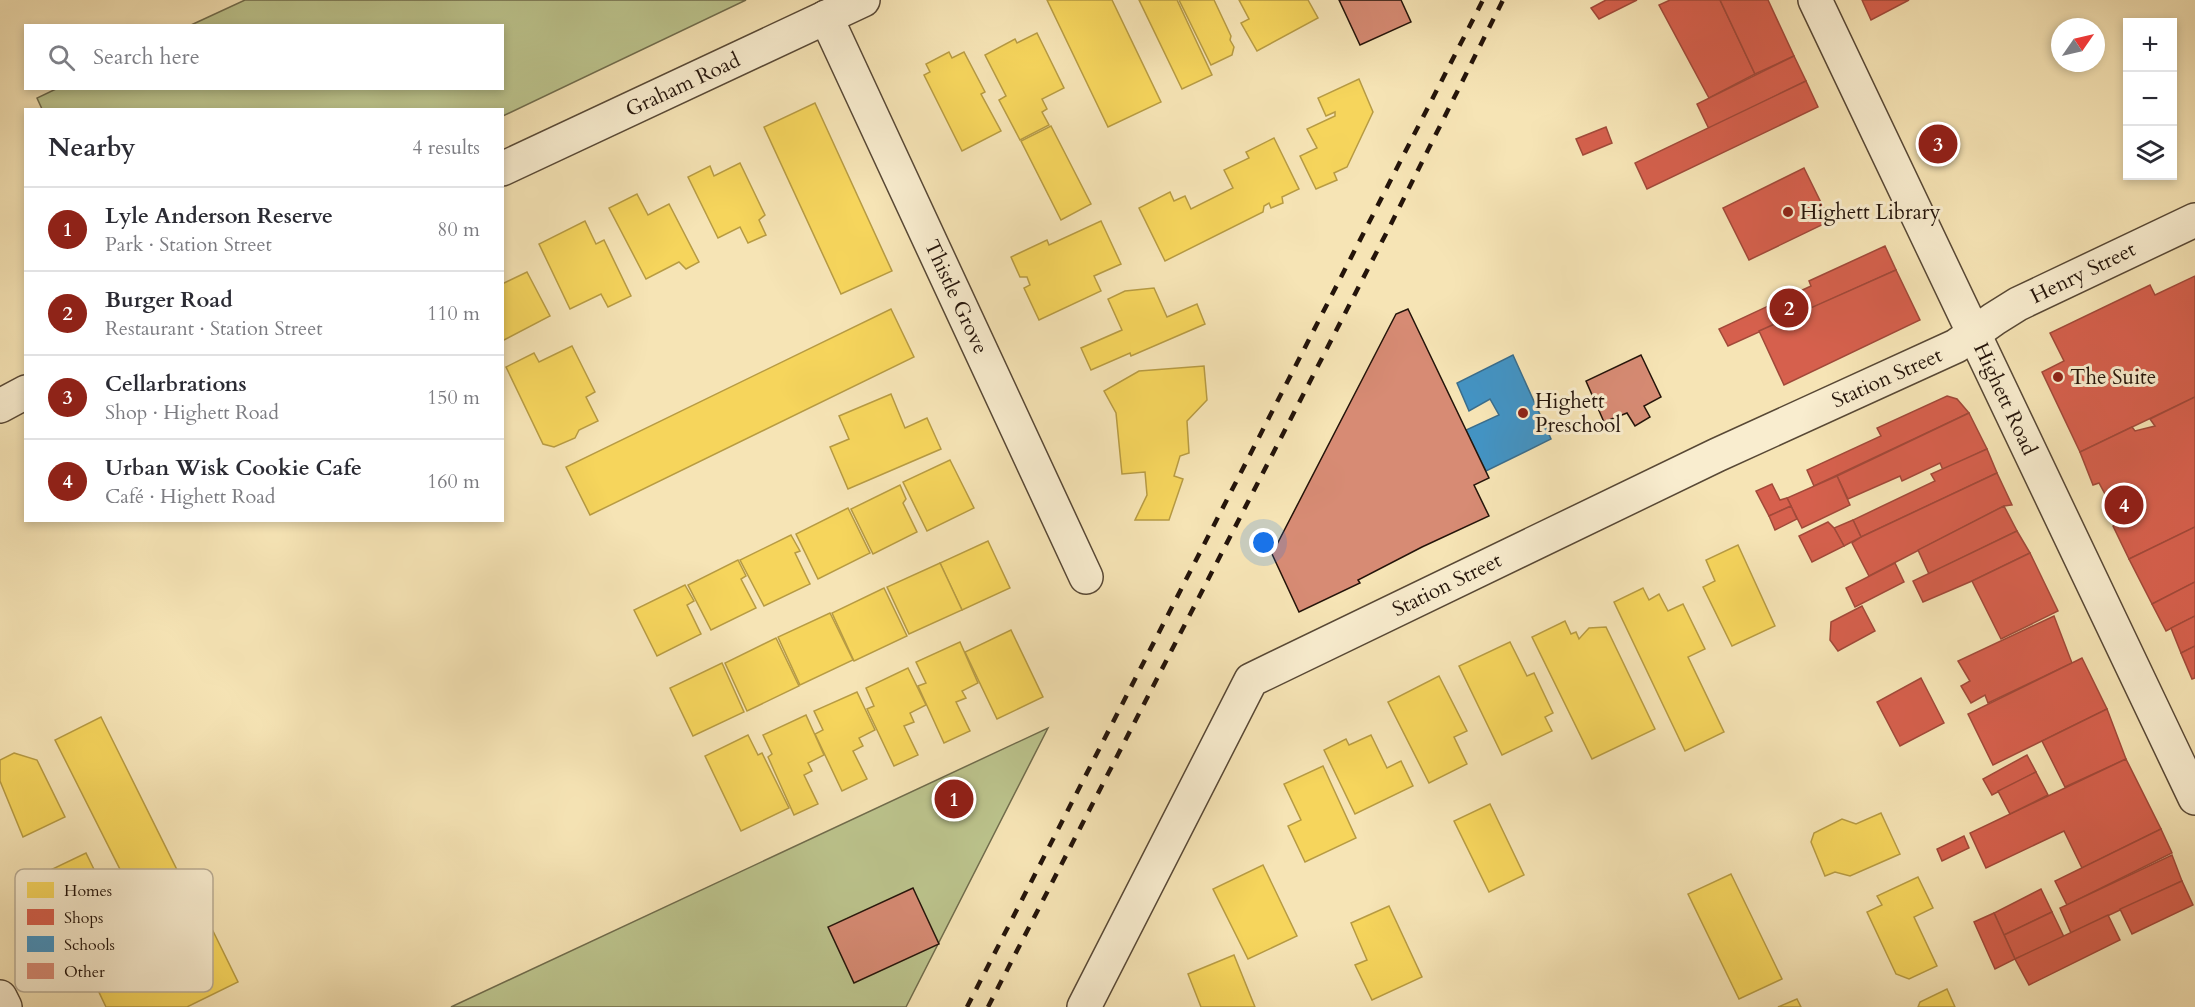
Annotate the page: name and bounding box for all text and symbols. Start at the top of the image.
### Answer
north arrow [2051,18,2105,72]
map controls [2123,18,2177,180]
button: + [2123,18,2177,72]
search box [24,24,504,90]
icon: search [45,41,78,74]
text: Search here [93,42,200,72]
street label: Graham Road [621,46,745,124]
button: − [2123,72,2177,126]
pin: 3 [1918,122,1958,166]
button: layers [2123,126,2177,180]
text: Nearby [48,130,136,165]
text: 4 results [412,134,480,161]
place label: Highett Library [1800,198,1941,227]
text: Lyle Anderson Reserve [105,201,333,231]
marker: Highett Library [1781,205,1795,219]
text: 1 [62,216,73,243]
text: 80 m [437,216,480,243]
text: Park · Station Street [105,231,272,258]
street label: Thistle Grove [917,235,995,359]
street label: Henry Street [2025,235,2141,311]
text: Burger Road [105,285,233,315]
pin: 2 [1770,286,1808,330]
text: 2 [62,300,73,327]
text: 110 m [427,300,480,327]
text: Restaurant · Station Street [105,315,323,342]
street label: Highett Road [1966,338,2044,460]
street label: Station Street [1827,341,1947,415]
place label: The Suite [2070,363,2156,392]
text: Cellarbrations [105,369,247,399]
marker: The Suite [2051,370,2065,384]
text: 3 [62,384,73,411]
text: 150 m [427,384,480,411]
place label: Highett Preschool [1535,387,1621,440]
text: Shop · Highett Road [105,399,279,426]
marker: Highett Preschool [1516,406,1530,420]
text: Urban Wisk Cookie Cafe [105,453,362,483]
text: 4 [62,468,73,495]
text: 160 m [427,468,480,495]
pin: 4 [2104,482,2144,528]
text: Café · Highett Road [105,483,276,510]
your location [1249,528,1278,557]
street label: Station Street [1388,546,1507,624]
pin: 1 [934,776,974,822]
legend [15,869,213,992]
text: Homes [64,880,112,902]
text: Shops [64,907,103,929]
text: Schools [64,934,115,956]
text: Other [64,961,105,983]

